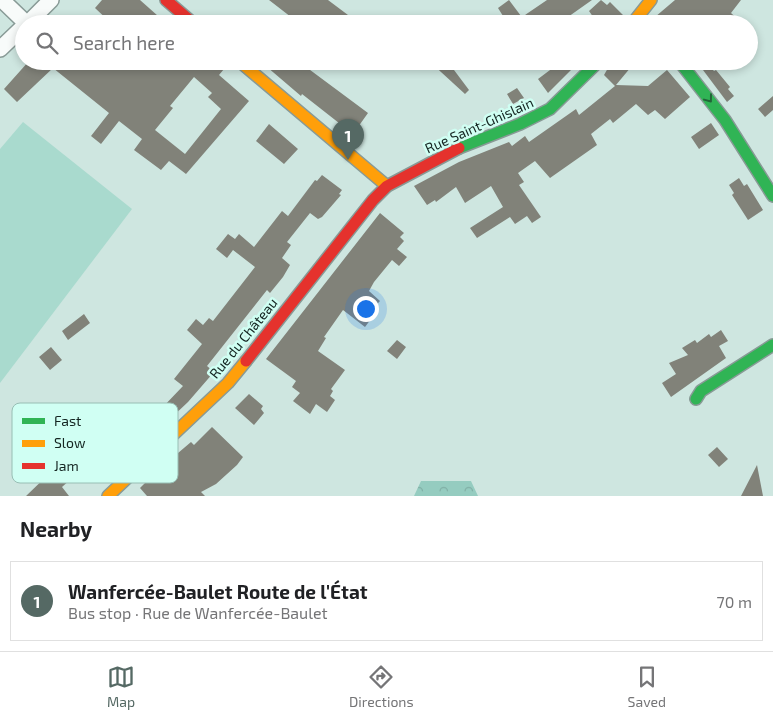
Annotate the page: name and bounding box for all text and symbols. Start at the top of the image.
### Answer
search box [15,15,758,70]
icon: search [33,29,61,57]
text: Search here [73,31,175,54]
street label: Rue Saint-Ghislain [422,93,536,157]
one-way arrow [704,93,712,102]
pin: 1 [332,119,364,160]
street label: Rue du Château [205,294,281,382]
your location [353,296,379,322]
legend [12,403,178,483]
text: Fast [54,412,81,429]
text: Slow [54,434,86,451]
text: Jam [54,457,79,474]
text: Nearby [20,516,92,541]
text: Wanfercée-Baulet Route de l'État [68,580,368,603]
text: 1 [34,592,40,611]
text: 70 m [717,592,752,611]
text: Bus stop · Rue de Wanfercée-Baulet [68,603,328,622]
tab: Map [107,663,135,710]
tab: Directions [349,663,414,710]
tab: Saved [628,663,666,710]

